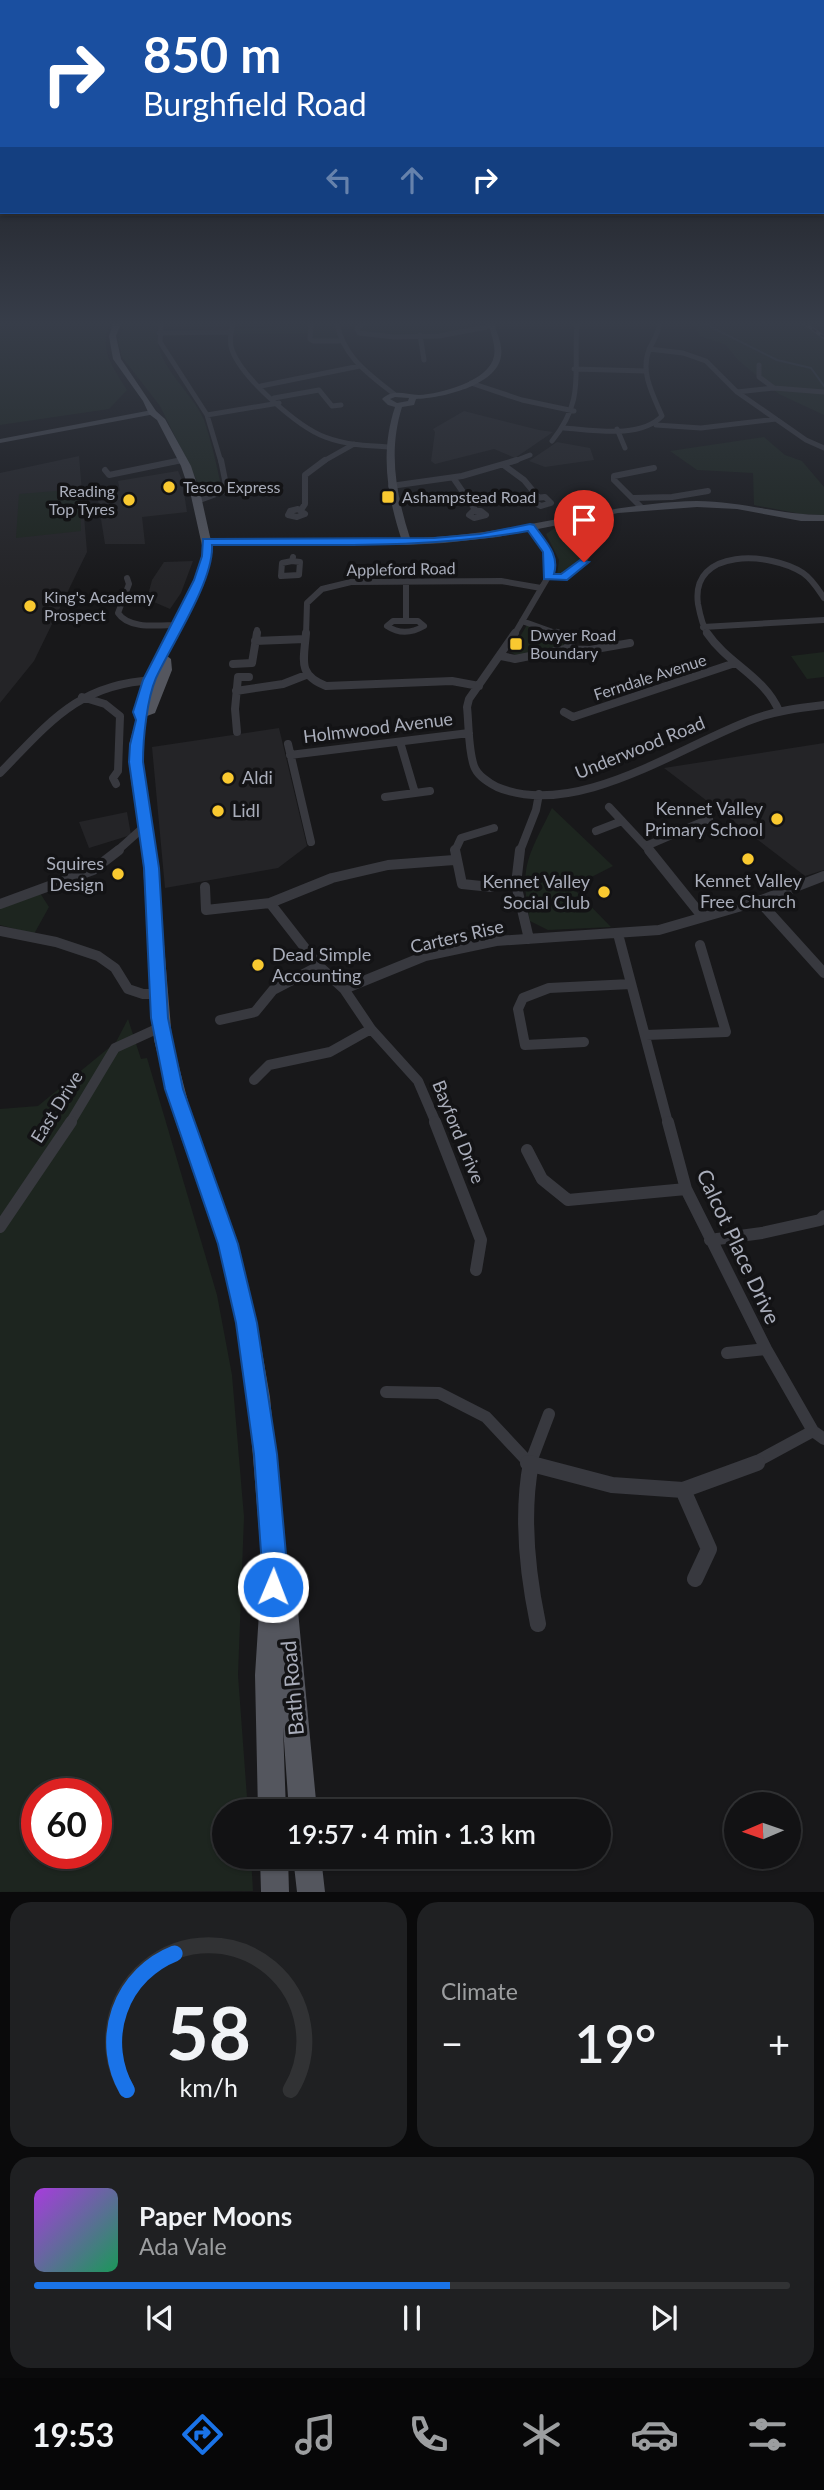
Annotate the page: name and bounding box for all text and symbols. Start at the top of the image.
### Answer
text: 850 m [143,25,281,83]
icon: right [28,28,119,119]
text: Burghfield Road [143,84,367,123]
icon: left [320,161,358,199]
icon: ahead [393,161,431,199]
icon: right [466,161,504,199]
place label: Tesco Express [183,477,281,496]
marker: Tesco Express [161,479,177,495]
place label: Reading Top Tyres [49,481,115,518]
place label: Ashampstead Road [402,487,536,506]
marker: Ashampstead Road [380,489,396,505]
pin [554,490,614,562]
marker: Reading Top Tyres [121,492,137,508]
icon: arrive [565,501,603,539]
street label: Appleford Road [346,558,456,579]
place label: King's Academy Prospect [44,587,155,624]
marker: King's Academy Prospect [22,598,38,614]
place label: Dwyer Road Boundary [530,625,616,662]
marker: Dwyer Road Boundary [508,636,524,652]
street label: Ferndale Avenue [591,649,709,704]
street label: Holmwood Avenue [302,707,454,747]
street label: Underwood Road [571,711,708,783]
place label: Aldi [242,766,273,788]
marker: Aldi [220,770,236,786]
place label: Kennet Valley Primary School [645,797,764,840]
place label: Lidl [232,799,260,821]
marker: Lidl [210,803,226,819]
marker: Kennet Valley Primary School [769,811,785,827]
marker: Kennet Valley Free Church [740,851,756,867]
place label: Squires Design [46,852,104,895]
marker: Squires Design [110,866,126,882]
place label: Kennet Valley Free Church [694,869,802,912]
place label: Kennet Valley Social Club [482,870,591,913]
marker: Kennet Valley Social Club [596,884,612,900]
street label: Carters Rise [408,915,506,957]
place label: Dead Simple Accounting [272,943,371,986]
marker: Dead Simple Accounting [250,957,266,973]
street label: East Drive [25,1066,87,1147]
street label: Bayford Drive [428,1077,490,1187]
street label: Calcot Place Drive [692,1165,786,1328]
position arrow [236,1550,310,1624]
street label: Bath Road [275,1640,308,1737]
speed limit sign: 60 [21,1778,112,1869]
north arrow [724,1792,802,1869]
map controls [724,1792,801,1869]
text: 19:57 · 4 min · 1.3 km [287,1818,536,1850]
text: Climate [441,1977,518,2005]
text: 58 [166,1989,251,2077]
text: 19° [575,2012,656,2074]
text: − [441,2020,463,2066]
text: + [768,2020,790,2066]
text: km/h [179,2072,238,2102]
text: Paper Moons [139,2200,292,2232]
text: Ada Vale [139,2232,227,2260]
icon: previous [141,2299,179,2337]
icon: pause [393,2299,431,2337]
icon: next [645,2299,683,2337]
icon: directions [178,2410,227,2459]
icon: music [291,2410,340,2459]
icon: phone [404,2410,453,2459]
icon: climate [517,2410,566,2459]
icon: car [630,2410,679,2459]
icon: filters [743,2410,792,2459]
text: 19:53 [32,2415,114,2454]

